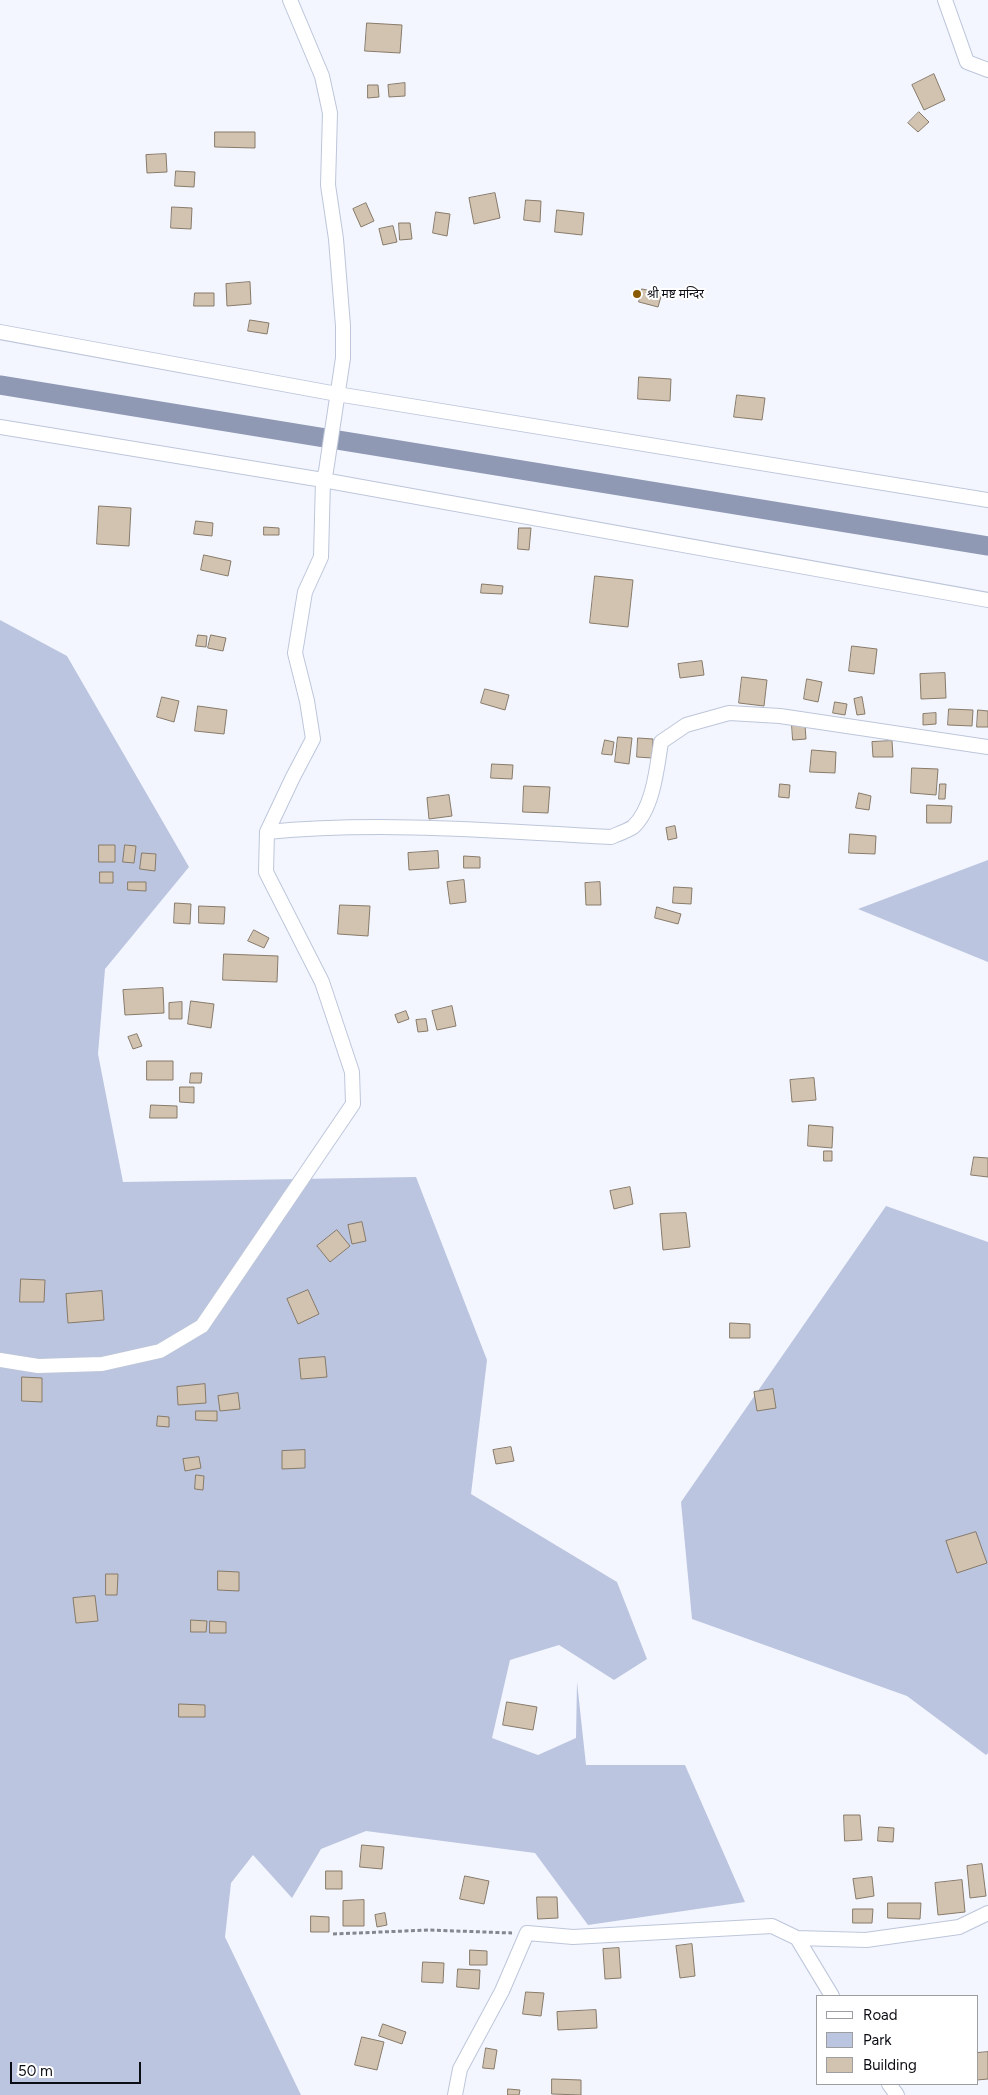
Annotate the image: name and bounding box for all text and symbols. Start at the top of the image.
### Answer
place label: श्री मष्ट मन्दिर [647,287,704,301]
marker: श्री मष्ट मन्दिर [631,288,643,300]
legend [816,1995,978,2085]
text: Road [863,2006,898,2024]
text: Park [863,2031,892,2049]
scale bar [12,2052,144,2084]
text: Building [863,2056,917,2074]
text: 50 m [18,2062,53,2080]

